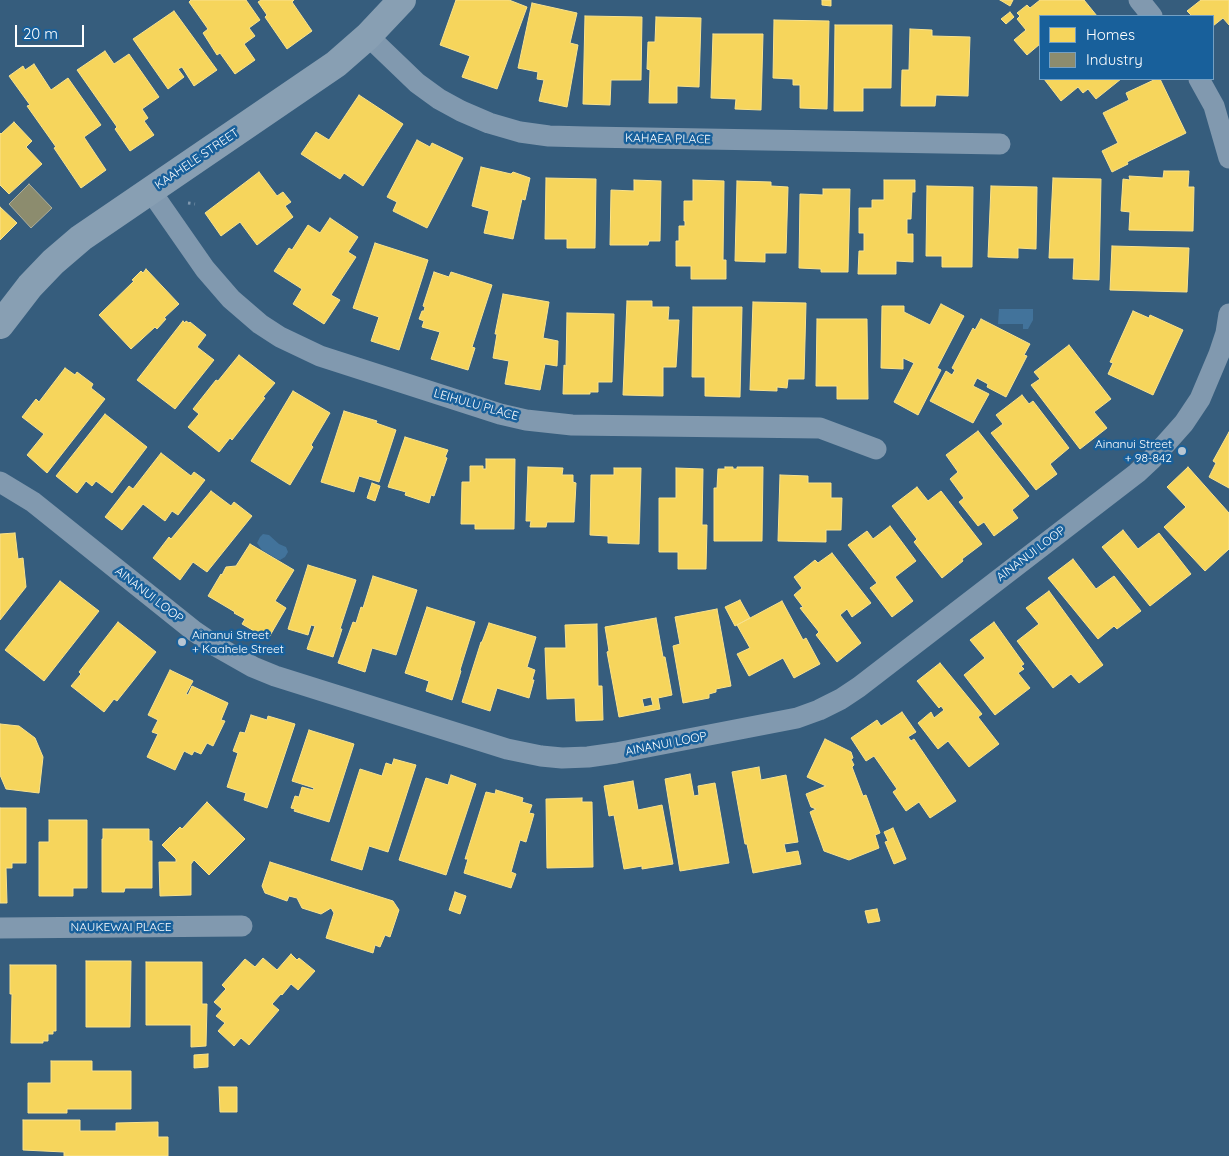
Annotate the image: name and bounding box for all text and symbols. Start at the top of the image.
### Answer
scale bar [18,15,86,47]
legend [1039,15,1214,80]
text: 20 m [23,24,58,43]
text: Homes [1086,25,1135,44]
text: Industry [1086,50,1143,69]
street label: KAAHELE STREET [152,125,242,193]
street label: KAHAEA PLACE [625,131,711,147]
street label: LEIHULU PLACE [432,386,520,424]
place label: Ainanui Street + 98-842 [1095,437,1172,465]
marker: Ainanui Street + 98-842 [1176,445,1188,457]
street label: AINANUI LOOP [994,523,1068,585]
street label: AINANUI LOOP [112,564,186,626]
place label: Ainanui Street + Kaahele Street [192,628,284,656]
marker: Ainanui Street + Kaahele Street [176,636,188,648]
street label: AINANUI LOOP [624,729,708,759]
street label: NAUKEWAI PLACE [70,920,172,934]

